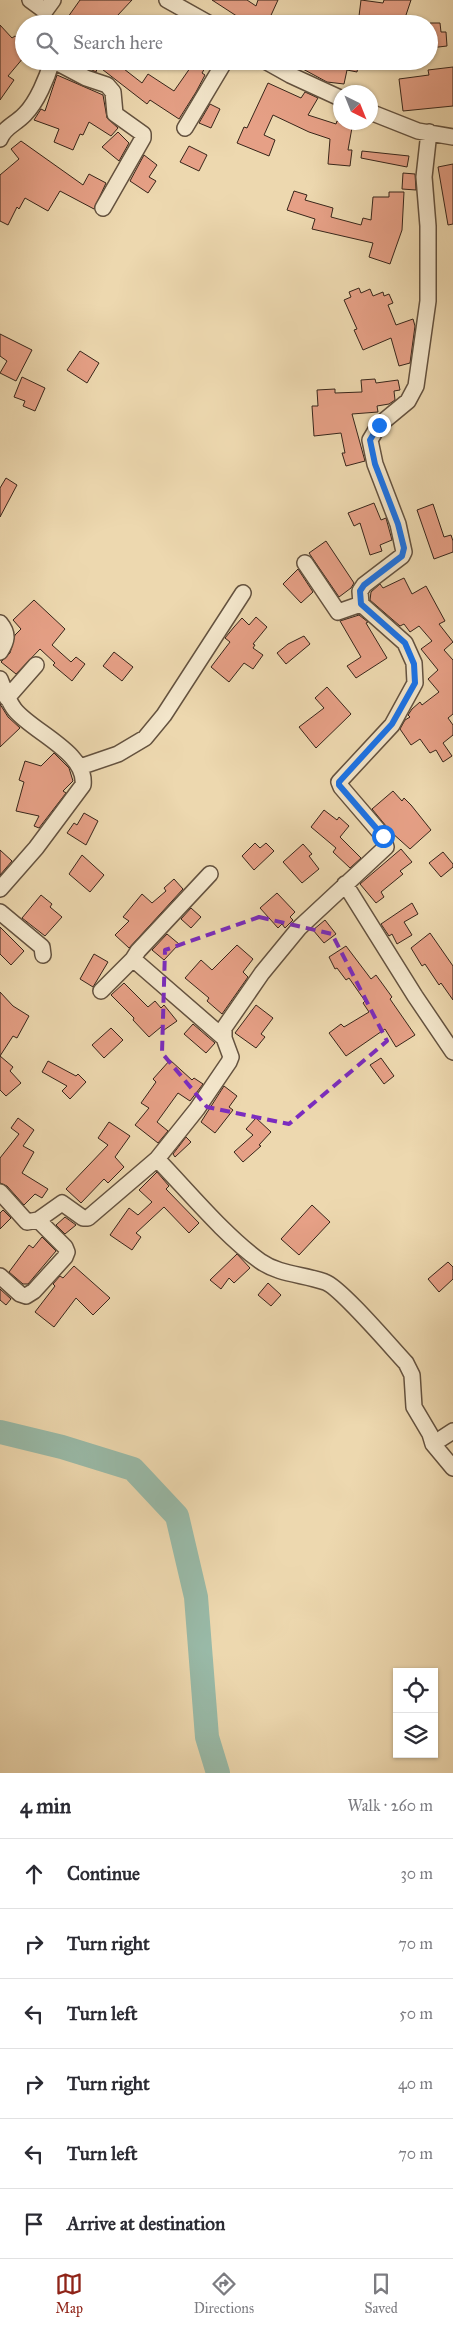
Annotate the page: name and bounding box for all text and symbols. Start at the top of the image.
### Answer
search box [15,15,438,70]
icon: search [33,29,61,57]
text: Search here [73,31,163,54]
north arrow [333,85,378,130]
route end [368,414,391,437]
route start [372,825,395,848]
map controls [393,1668,438,1758]
button: locate [393,1668,438,1713]
button: layers [393,1713,438,1758]
text: 4 min [20,1793,71,1819]
text: Walk · 260 m [347,1796,433,1815]
icon: ahead [20,1860,48,1888]
text: Continue [67,1862,140,1885]
text: 30 m [400,1864,433,1883]
icon: right [20,1930,48,1958]
text: Turn right [67,1932,150,1955]
text: 70 m [398,1934,433,1953]
icon: left [20,2000,48,2028]
text: Turn left [67,2002,137,2025]
text: 50 m [399,2004,433,2023]
icon: right [20,2070,48,2098]
text: Turn right [67,2072,150,2095]
text: 40 m [398,2074,433,2093]
icon: left [20,2140,48,2168]
text: Turn left [67,2142,137,2165]
text: 70 m [398,2144,433,2163]
icon: arrive [20,2210,48,2238]
text: Arrive at destination [67,2212,225,2235]
tab: Map [55,2270,83,2317]
tab: Directions [194,2270,254,2317]
tab: Saved [365,2270,398,2317]

